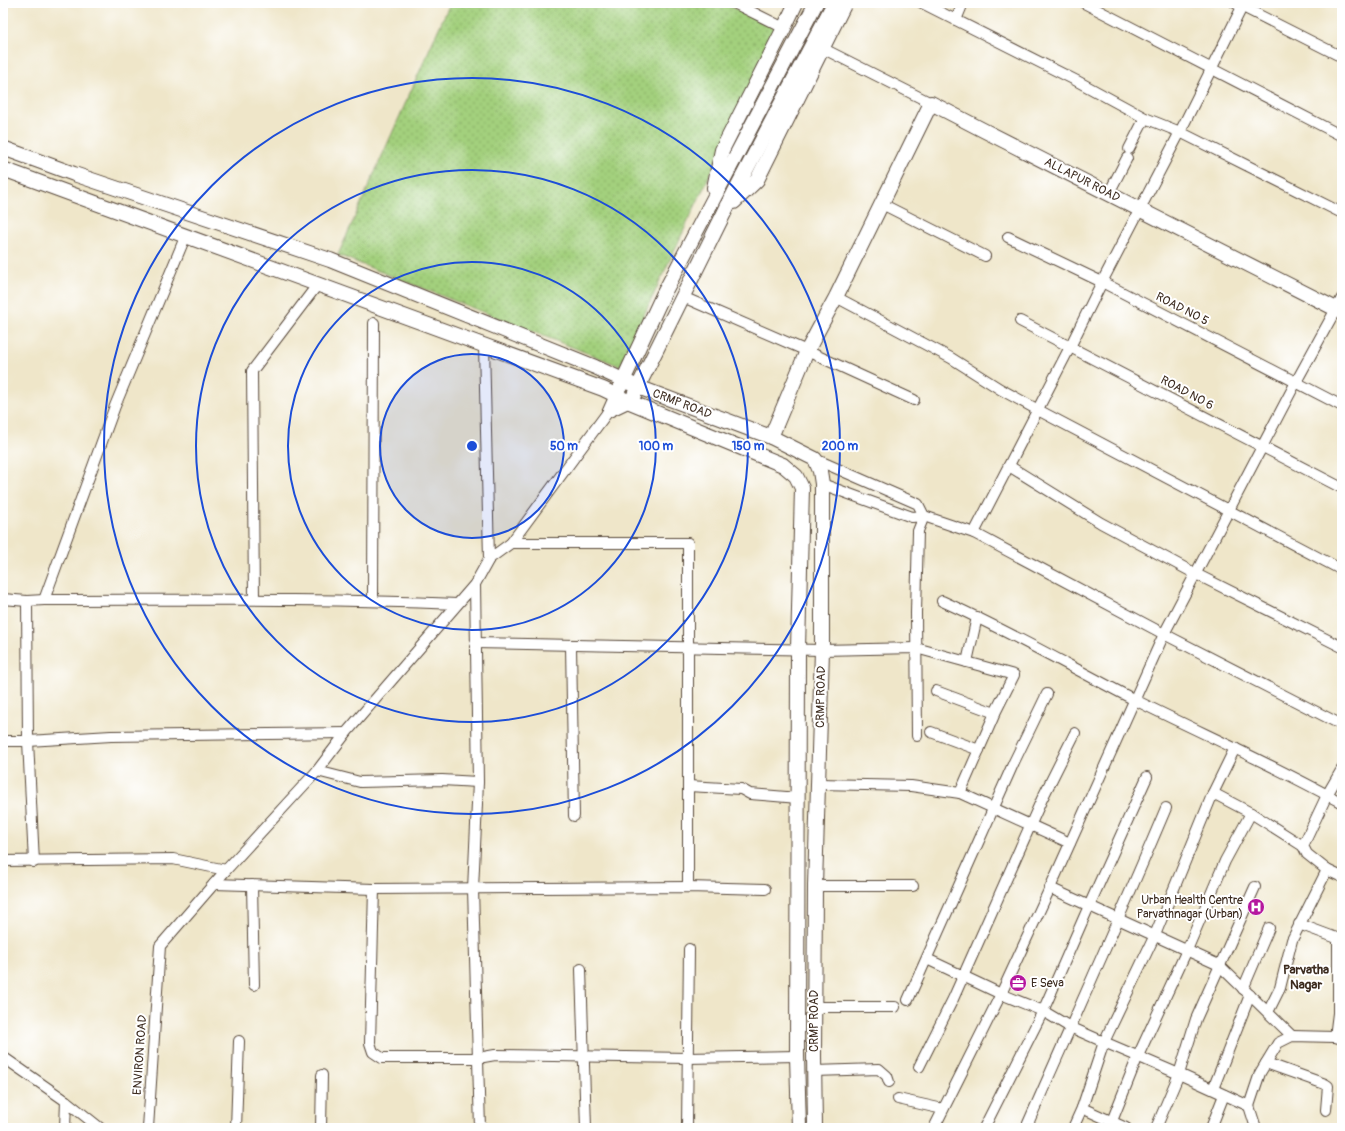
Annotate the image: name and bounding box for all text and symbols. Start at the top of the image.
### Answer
street label: ALLAPUR ROAD [1042,154,1123,206]
street label: ROAD NO 5 [1153,289,1211,329]
street label: ROAD NO 6 [1158,373,1216,413]
street label: CRMP ROAD [650,386,714,422]
centre of rings [465,439,479,453]
text: 50 m [550,439,578,454]
text: 100 m [639,439,674,454]
text: 150 m [732,439,765,454]
text: 200 m [822,439,859,454]
street label: CRMP ROAD [813,665,829,728]
place label: Urban Health Centre Parvathnagar (Urban) [1137,893,1243,922]
hospital icon: Urban Health Centre Parvathnagar (Urban) [1246,897,1266,917]
district label: Parvatha Nagar [1283,962,1329,993]
office icon: E Seva [1008,973,1028,993]
place label: E Seva [1031,976,1064,991]
street label: CRMP ROAD [807,989,822,1052]
street label: ENVIRON ROAD [130,1014,150,1096]

